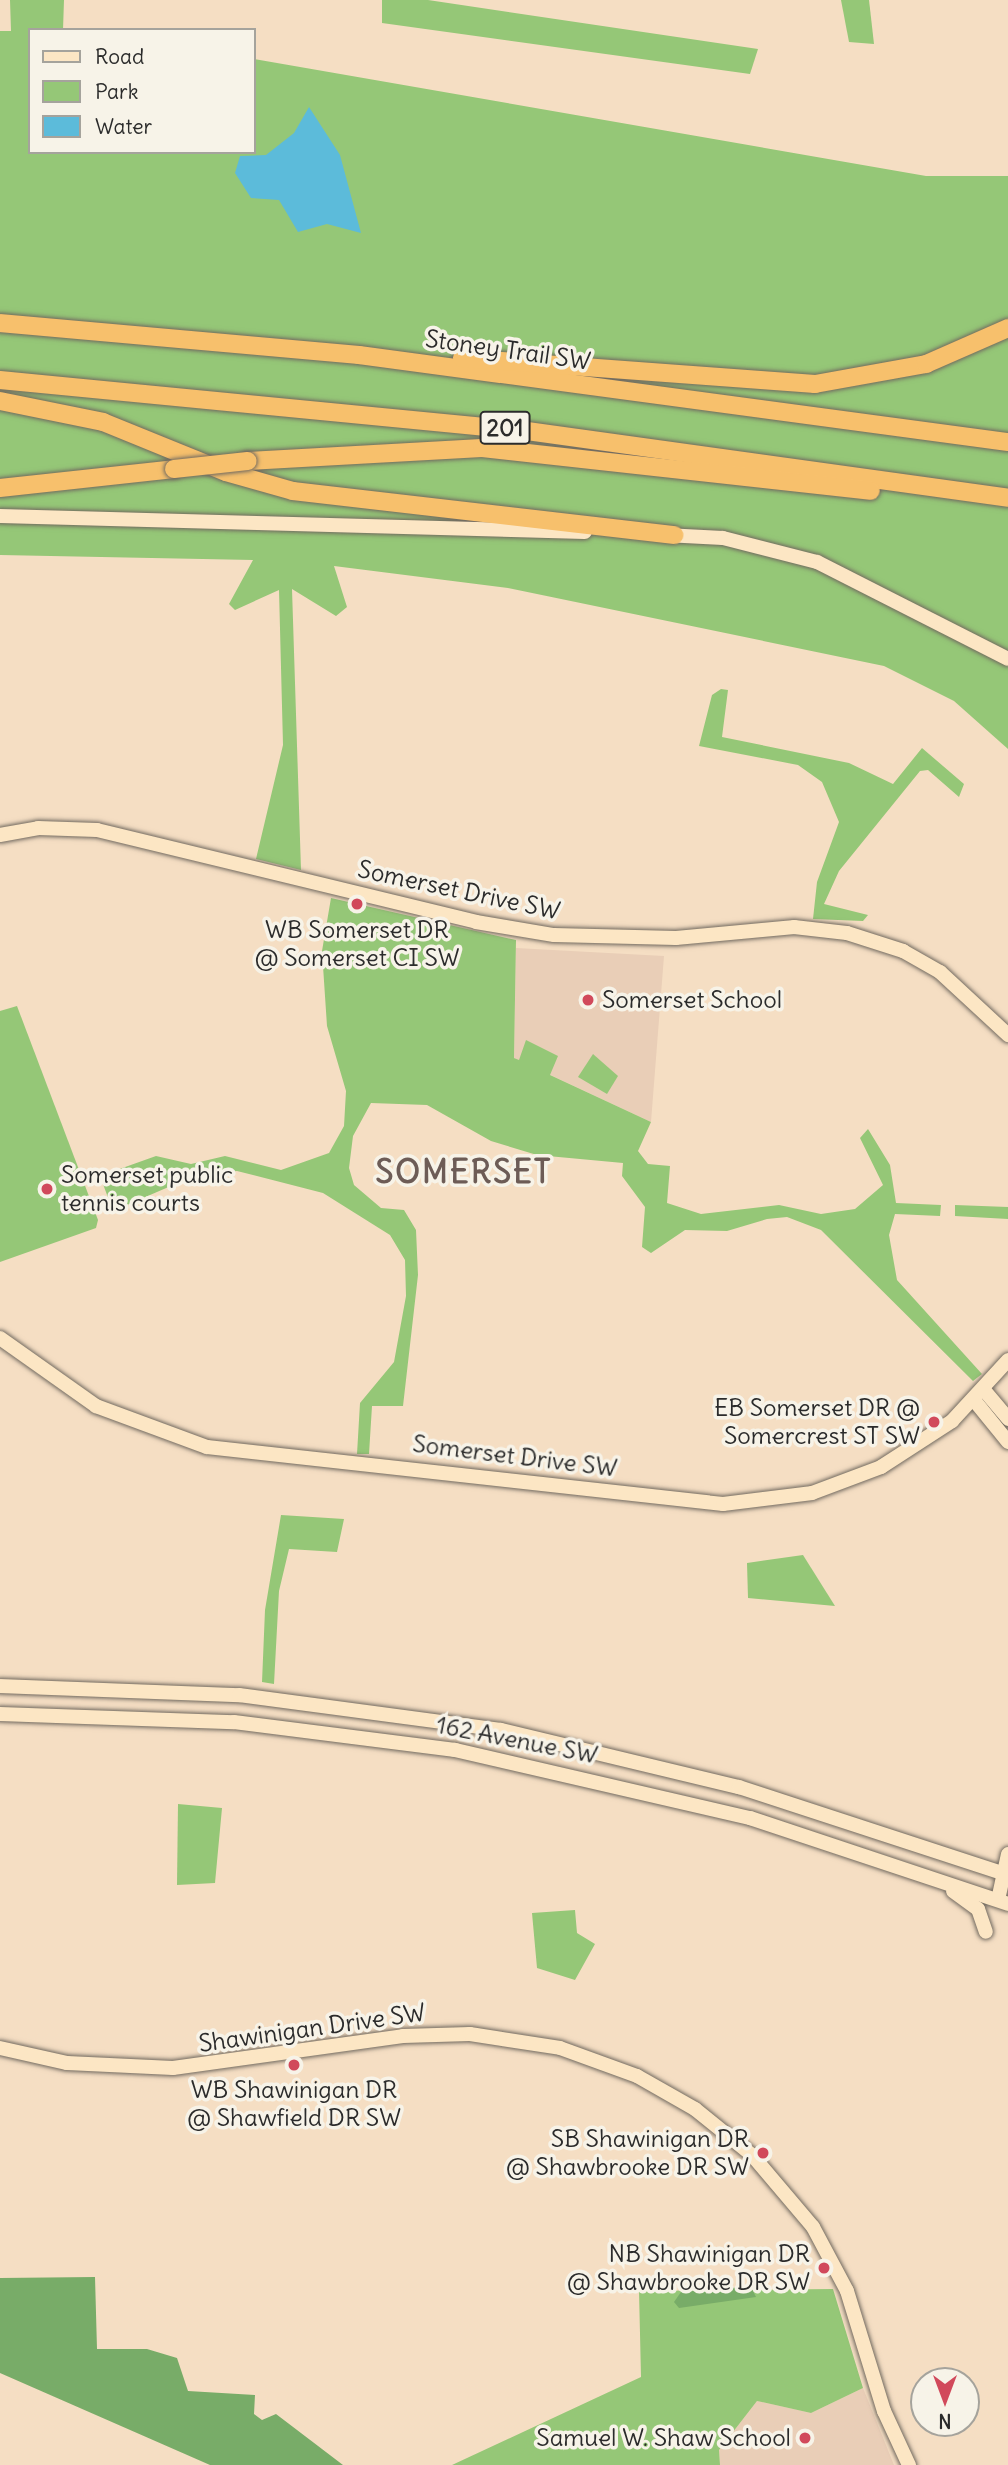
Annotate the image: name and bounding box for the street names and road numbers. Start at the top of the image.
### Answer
street label: Stoney Trail SW [424,324,592,376]
road number: 201 [479,408,531,448]
street label: Somerset Drive SW [355,855,563,925]
street label: Somerset Drive SW [411,1429,619,1483]
street label: 162 Avenue SW [434,1710,600,1770]
street label: Shawinigan Drive SW [197,1998,427,2058]

